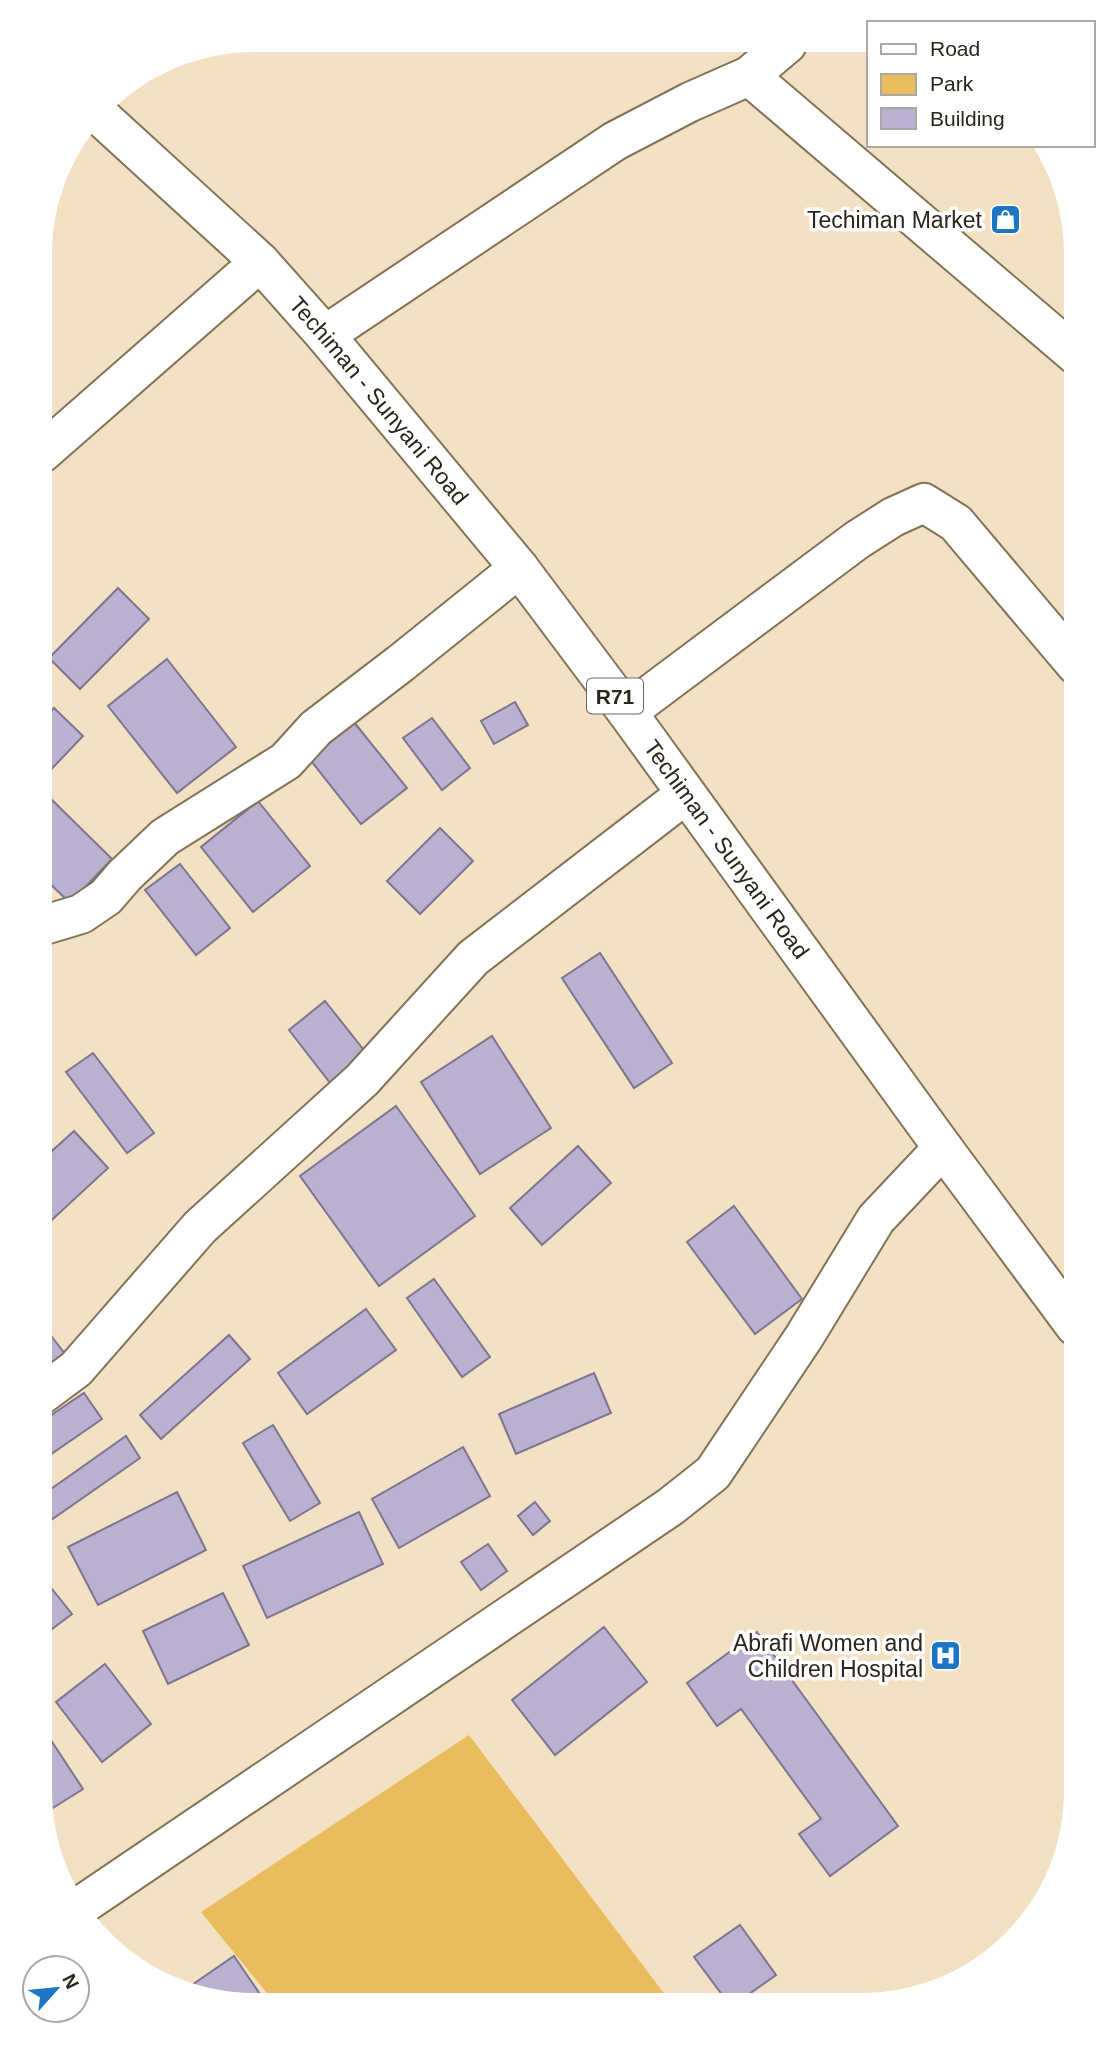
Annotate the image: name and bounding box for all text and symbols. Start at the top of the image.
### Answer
legend [867,21,1095,147]
text: Road [930,37,980,60]
text: Park [930,72,974,95]
text: Building [930,107,1005,130]
shop icon: Techiman Market [988,203,1022,237]
place label: Techiman Market [807,207,983,233]
street label: Techiman - Sunyani Road [284,291,474,510]
road number: R71 [587,678,643,714]
street label: Techiman - Sunyani Road [639,735,814,964]
place label: Abrafi Women and Children Hospital [733,1630,923,1682]
hospital icon: Abrafi Women and Children Hospital [929,1639,963,1673]
north arrow [21,1954,91,2024]
text: N [58,1971,83,1992]

